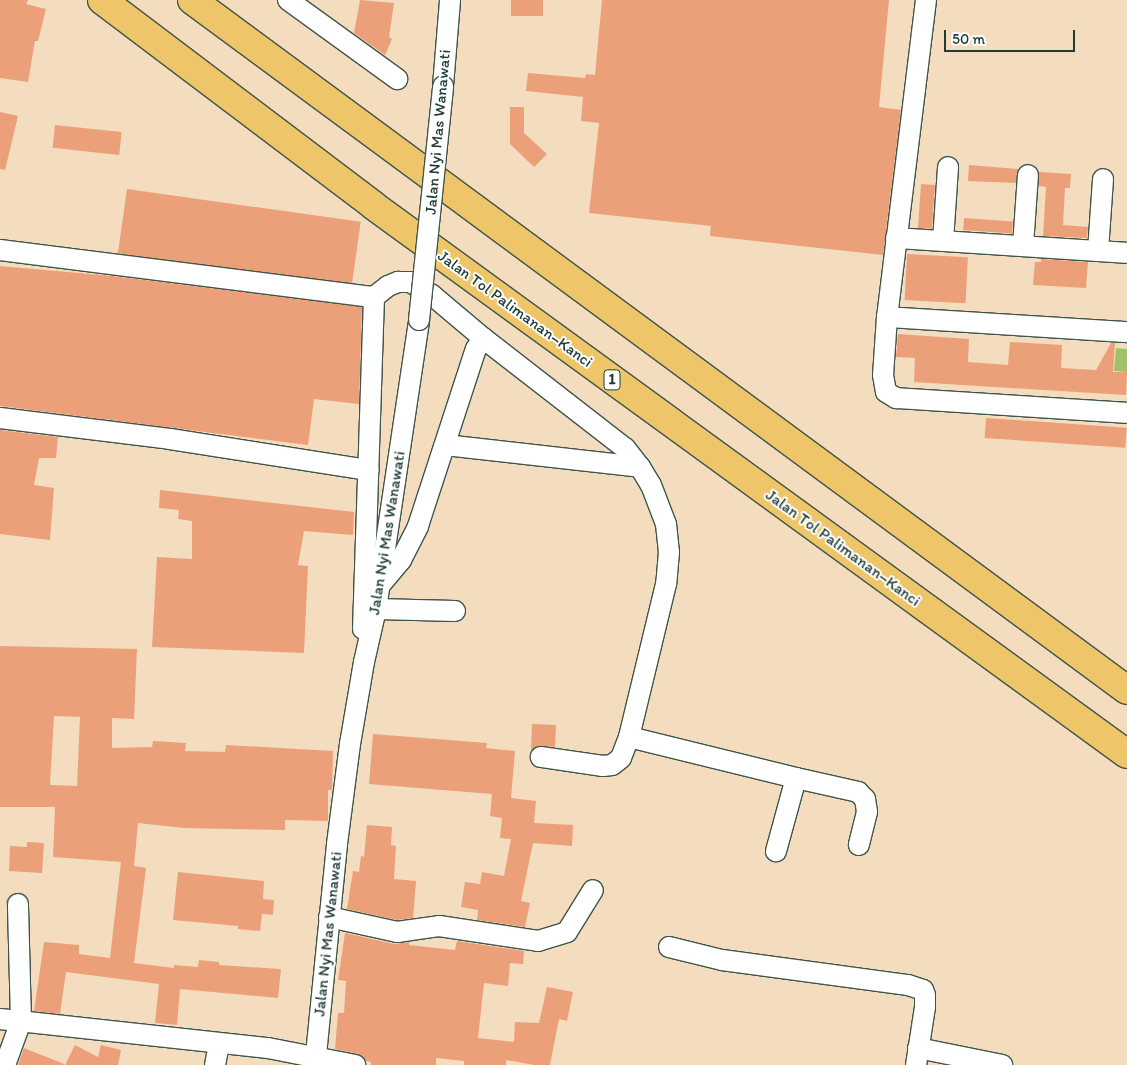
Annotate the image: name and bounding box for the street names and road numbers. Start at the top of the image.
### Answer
street label: Jalan Nyi Mas Wanawati [421,49,455,215]
street label: Jalan Tol Palimanan–Kanci [435,247,595,371]
road number: 1 [603,368,621,392]
street label: Jalan Nyi Mas Wanawati [365,450,409,616]
street label: Jalan Tol Palimanan–Kanci [763,486,923,610]
street label: Jalan Nyi Mas Wanawati [310,851,346,1017]

